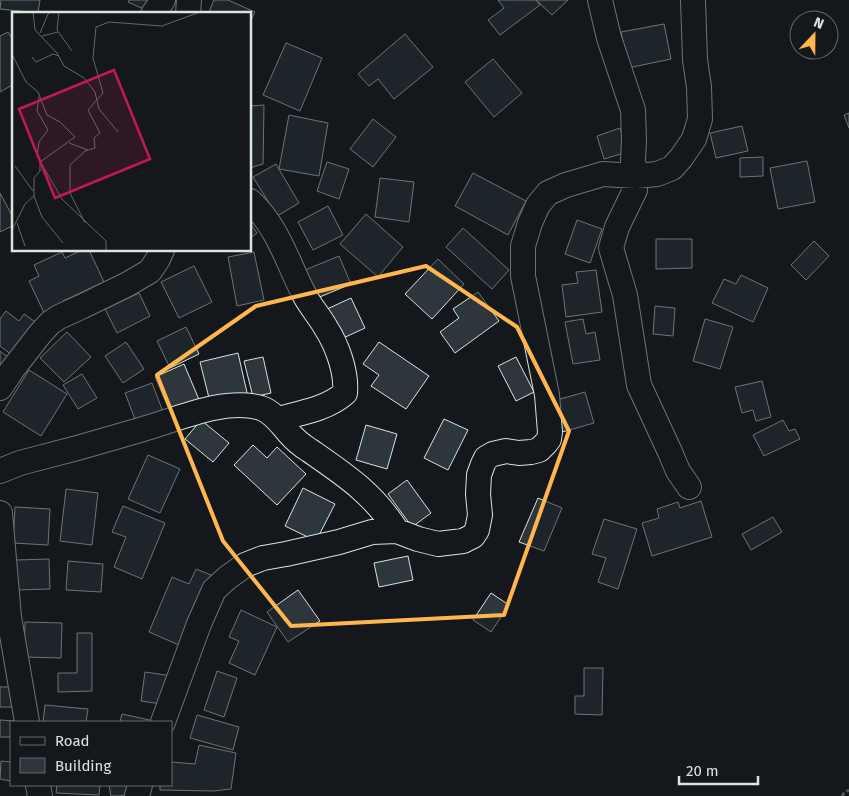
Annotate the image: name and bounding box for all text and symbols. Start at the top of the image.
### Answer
north arrow [789,10,839,60]
inset map [12,12,251,251]
text: N [811,14,826,33]
legend [10,721,172,786]
text: Road [55,732,90,750]
scale bar [679,754,758,786]
text: Building [55,757,111,775]
text: 20 m [686,762,719,780]

